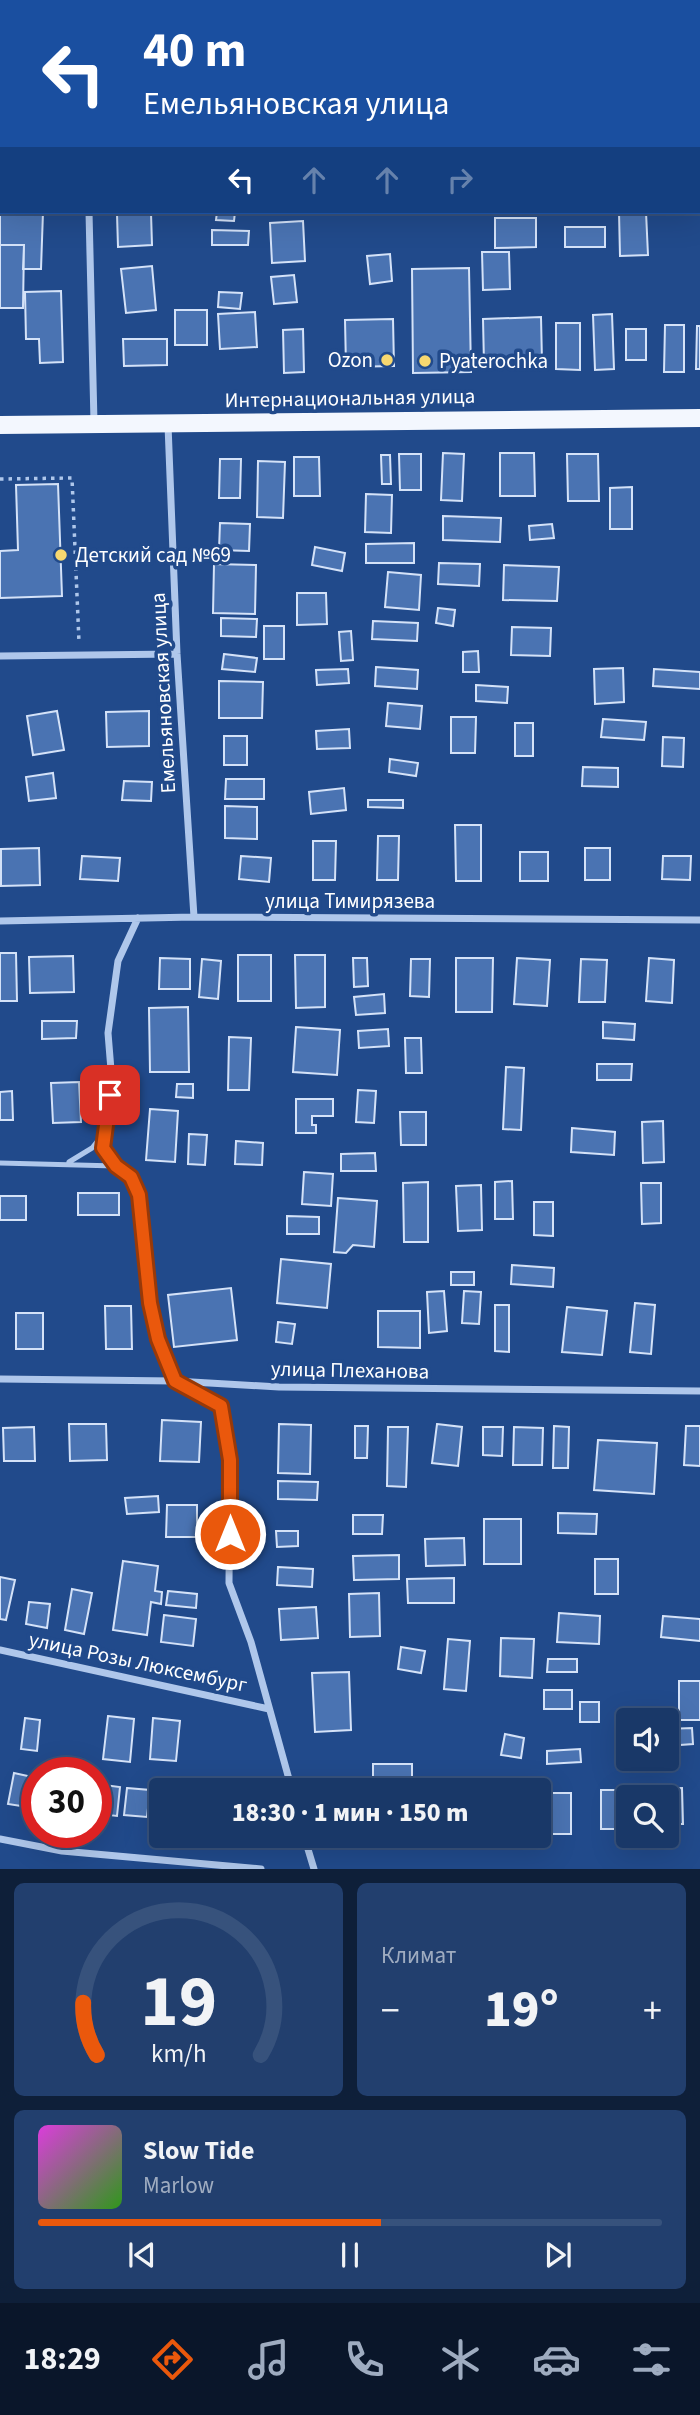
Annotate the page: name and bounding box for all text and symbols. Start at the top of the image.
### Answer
text: 40 m [143,16,247,86]
icon: left [28,28,119,119]
text: Емельяновская улица [143,81,449,127]
icon: left [222,161,260,199]
icon: ahead [295,161,333,199]
icon: ahead [368,161,406,199]
icon: right [441,161,479,199]
place label: Ozon [328,345,373,375]
place label: Pyaterochka [439,346,548,376]
marker: Ozon [379,352,395,368]
marker: Pyaterochka [417,353,433,369]
street label: Интернациональная улица [224,381,476,415]
place label: Детский сад №69 [75,540,231,570]
marker: Детский сад №69 [53,547,69,563]
street label: Емельяновская улица [143,592,183,794]
street label: улица Тимирязева [265,886,435,916]
pin [80,1065,140,1125]
icon: arrive [91,1076,129,1114]
street label: улица Плеханова [271,1354,429,1386]
position arrow [193,1497,267,1571]
street label: улица Розы Люксембург [26,1624,250,1700]
map controls [616,1708,679,1848]
button: sound [616,1708,679,1771]
speed limit sign: 30 [21,1757,112,1848]
button: search [616,1785,679,1848]
text: 18:30 · 1 мин · 150 m [232,1794,468,1831]
text: Климат [381,1939,456,1972]
text: 19 [140,1951,217,2055]
text: 19° [484,1973,559,2047]
text: − [381,1984,400,2038]
text: + [643,1984,662,2038]
text: km/h [151,2036,206,2072]
text: Slow Tide [143,2132,254,2169]
text: Marlow [143,2169,214,2202]
icon: previous [123,2236,161,2274]
icon: pause [331,2236,369,2274]
icon: next [539,2236,577,2274]
icon: directions [148,2335,197,2384]
icon: music [244,2335,293,2384]
icon: phone [340,2335,389,2384]
icon: climate [436,2335,485,2384]
icon: car [532,2335,581,2384]
icon: filters [627,2335,676,2384]
text: 18:29 [23,2336,101,2382]

